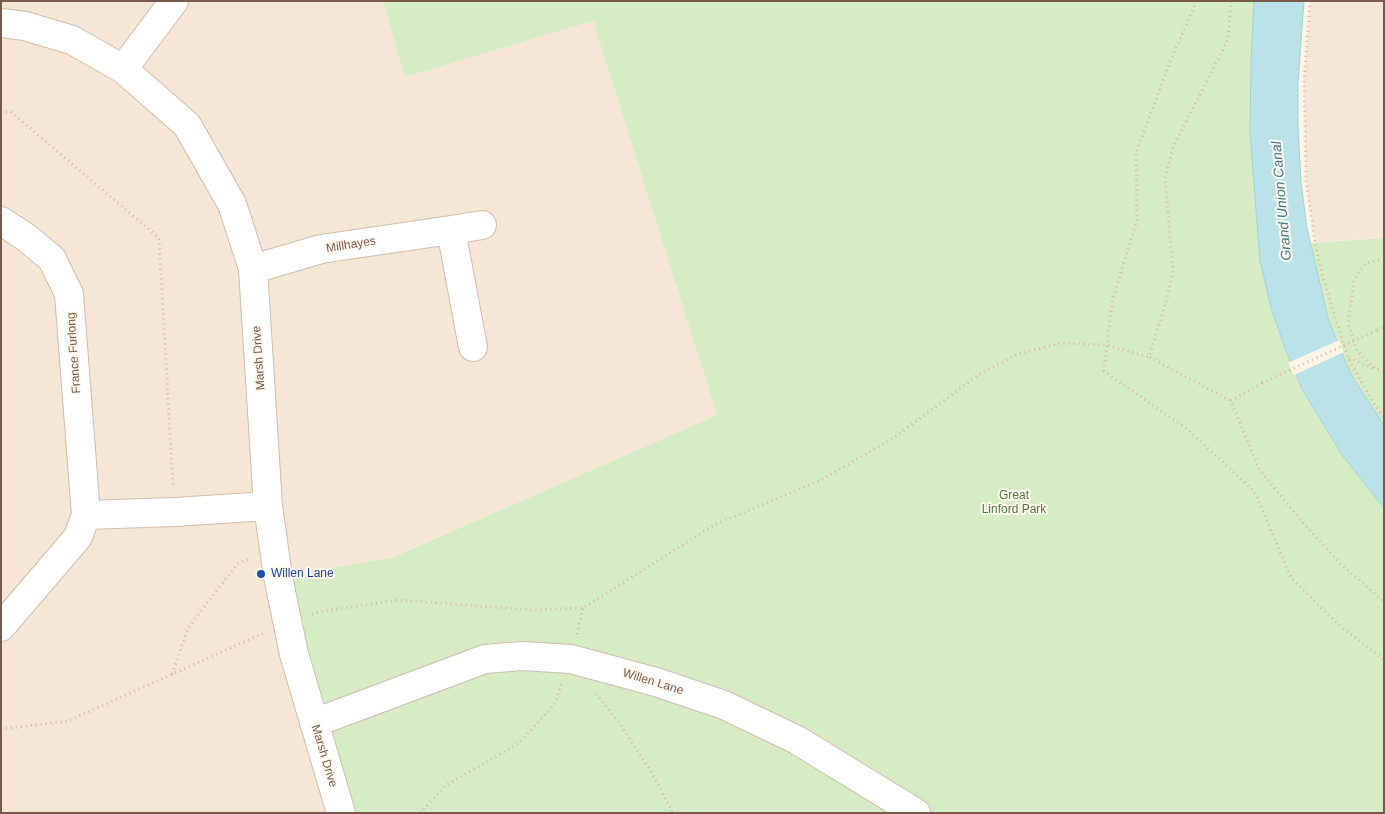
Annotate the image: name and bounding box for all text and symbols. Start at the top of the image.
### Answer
water label: Grand Union Canal [1268,141,1296,261]
street label: Millhayes [325,234,377,256]
street label: France Furlong [64,312,84,394]
street label: Marsh Drive [250,325,268,391]
park label: Great Linford Park [982,489,1046,517]
place label: Willen Lane [271,567,334,581]
marker: Willen Lane [255,568,267,580]
street label: Willen Lane [621,666,685,698]
street label: Marsh Drive [308,723,340,789]

